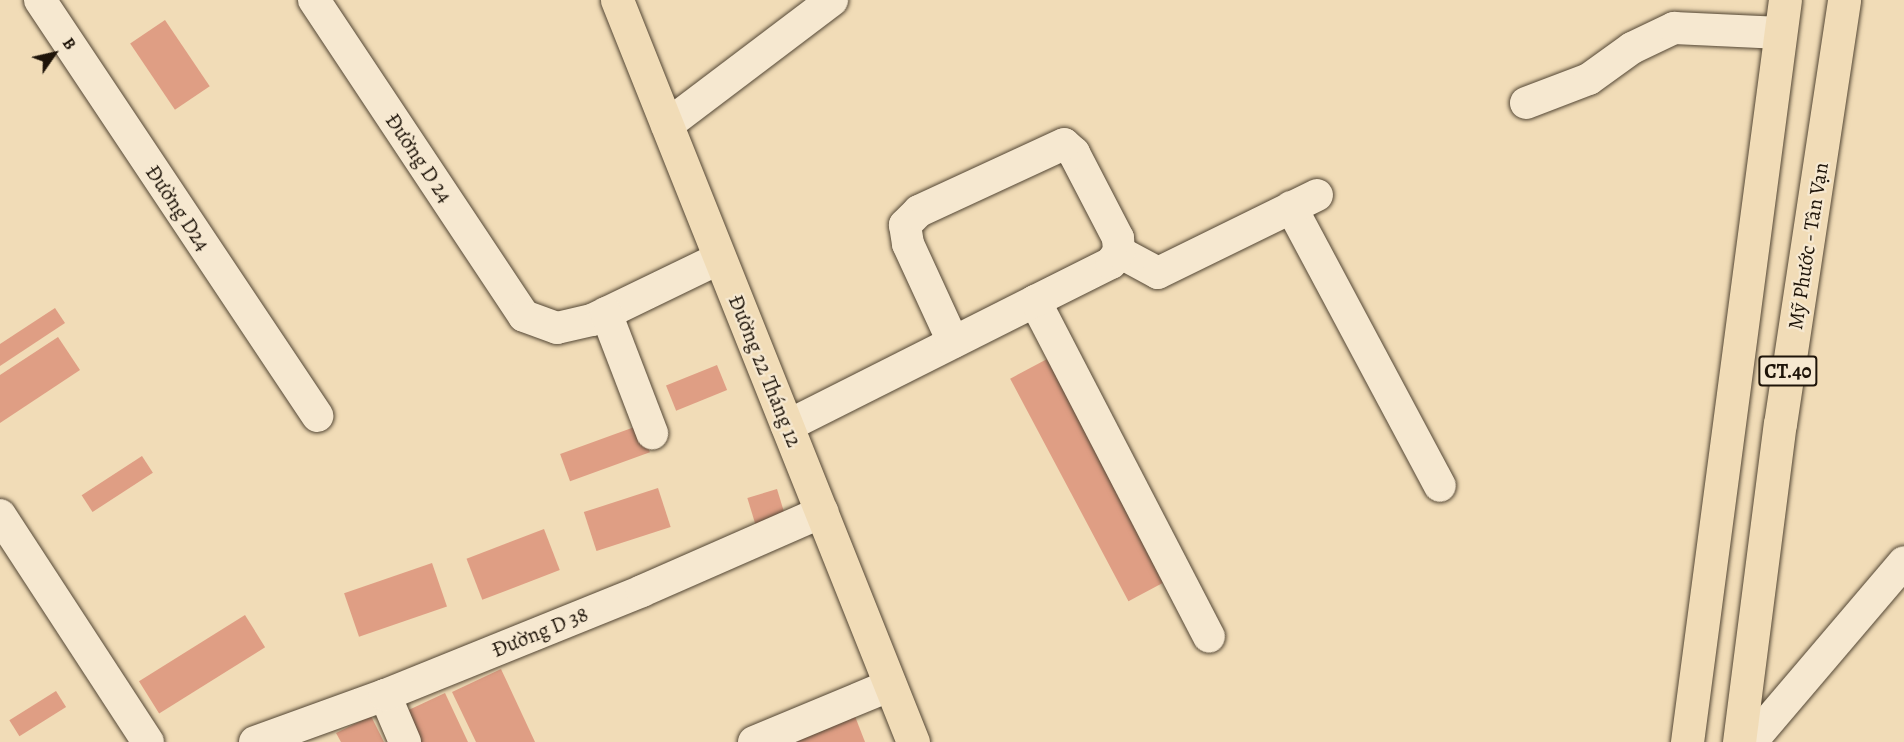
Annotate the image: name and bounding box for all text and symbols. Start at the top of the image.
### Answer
north arrow [24,24,84,84]
text: B [57,34,81,54]
street label: Đường D 24 [380,109,458,207]
street label: Đường D24 [140,160,216,256]
street label: Mỹ Phước - Tân Vạn [1782,160,1834,332]
street label: Đường 22 Tháng 12 [723,291,807,451]
road number: CT.40 [1758,354,1818,388]
street label: Đường D 38 [488,601,592,663]

